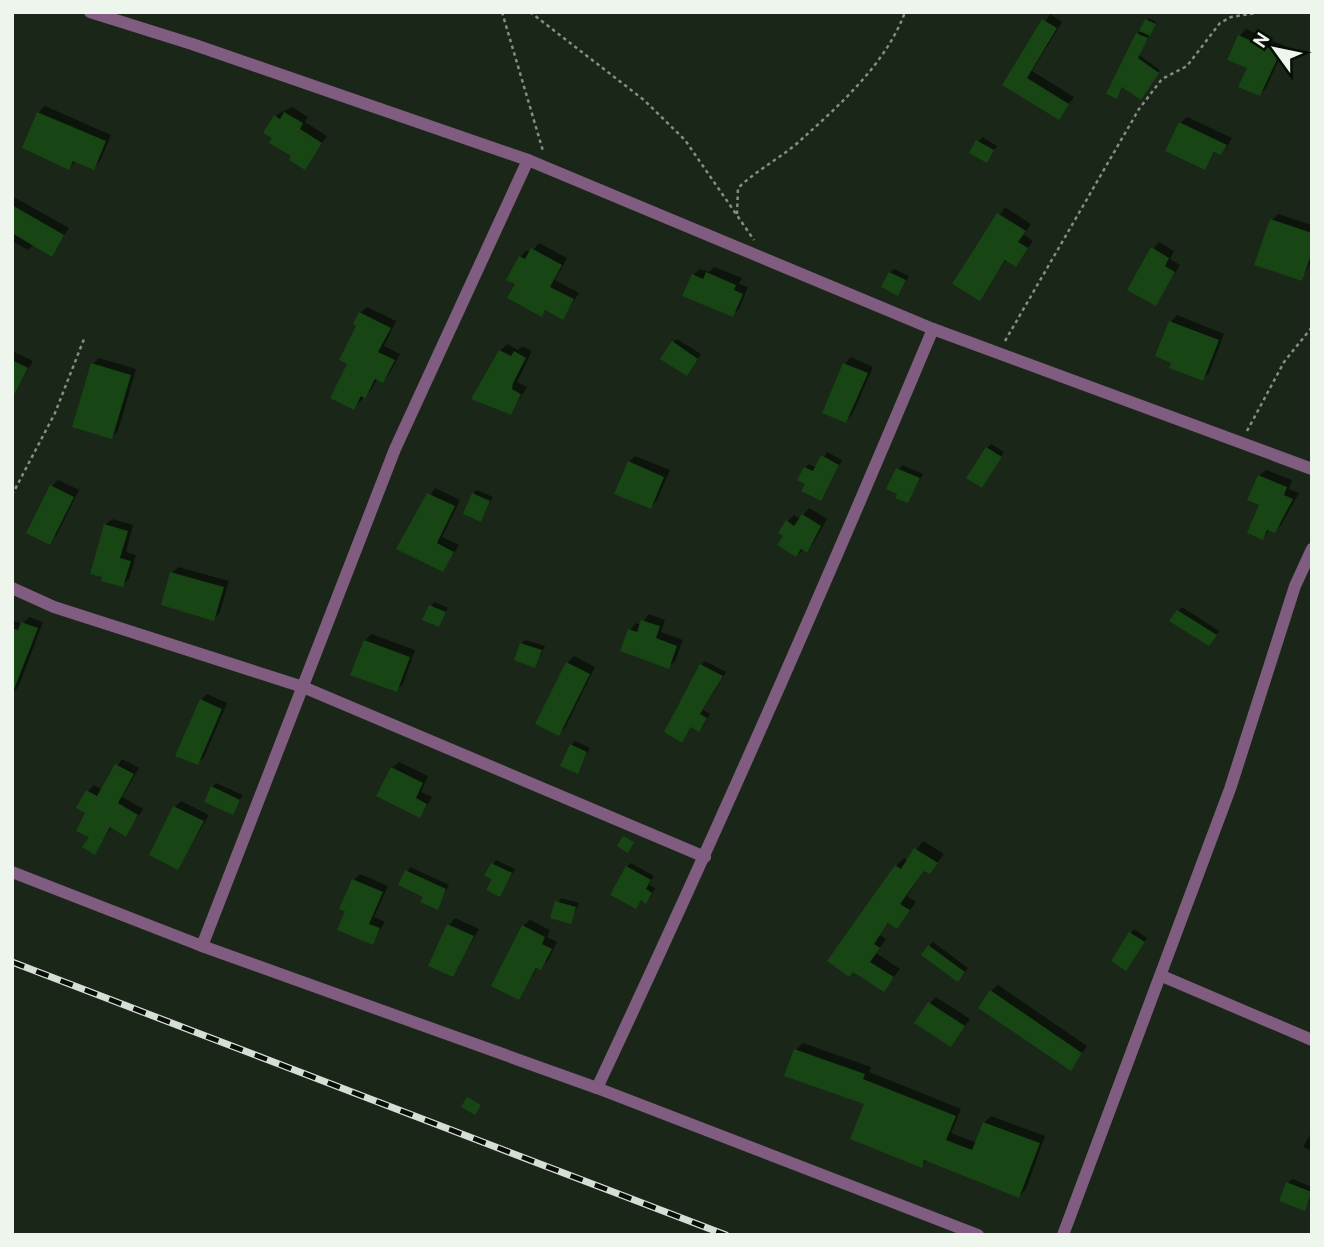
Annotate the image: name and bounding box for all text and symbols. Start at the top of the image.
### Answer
north arrow [1240,14,1310,84]
text: N [1249,29,1276,53]

